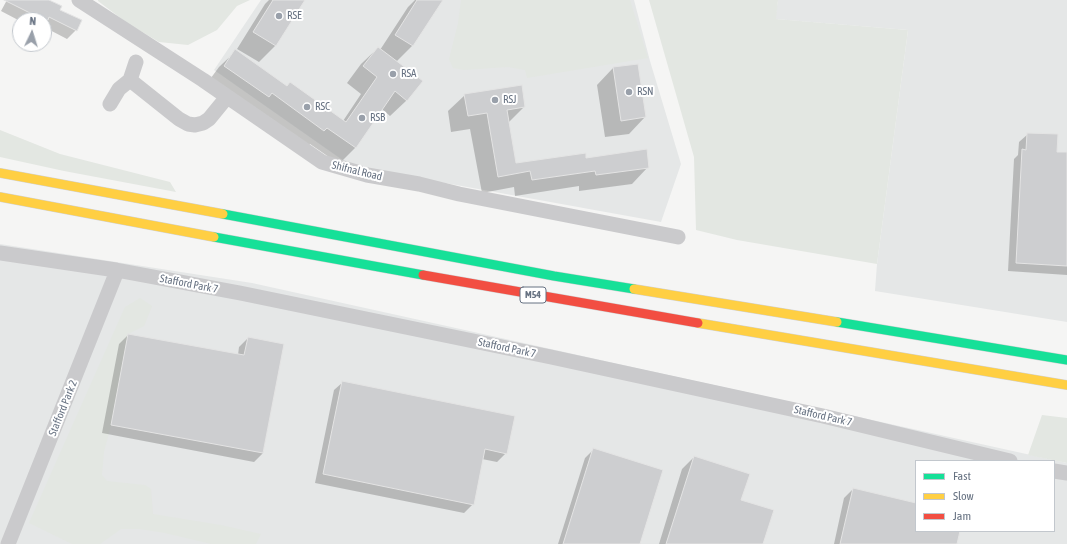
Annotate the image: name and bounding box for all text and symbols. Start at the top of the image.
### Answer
place label: RSE [287,9,302,23]
marker: RSE [274,11,284,21]
north arrow [12,12,52,52]
text: N [29,15,36,27]
place label: RSA [401,67,417,81]
marker: RSA [388,69,398,79]
place label: RSN [637,85,654,99]
marker: RSN [624,87,634,97]
place label: RSJ [503,93,517,107]
marker: RSJ [490,95,500,105]
place label: RSC [315,100,330,114]
marker: RSC [302,102,312,112]
place label: RSB [370,111,385,125]
marker: RSB [357,113,367,123]
street label: Shifnal Road [330,158,384,184]
street label: Stafford Park 7 [159,272,219,296]
road number: M54 [520,287,546,303]
street label: Stafford Park 7 [477,335,537,361]
street label: Stafford Park 2 [46,378,80,438]
street label: Stafford Park 7 [793,403,853,429]
legend [915,460,1055,532]
text: Fast [953,469,971,483]
text: Slow [953,489,974,503]
text: Jam [953,509,971,523]

